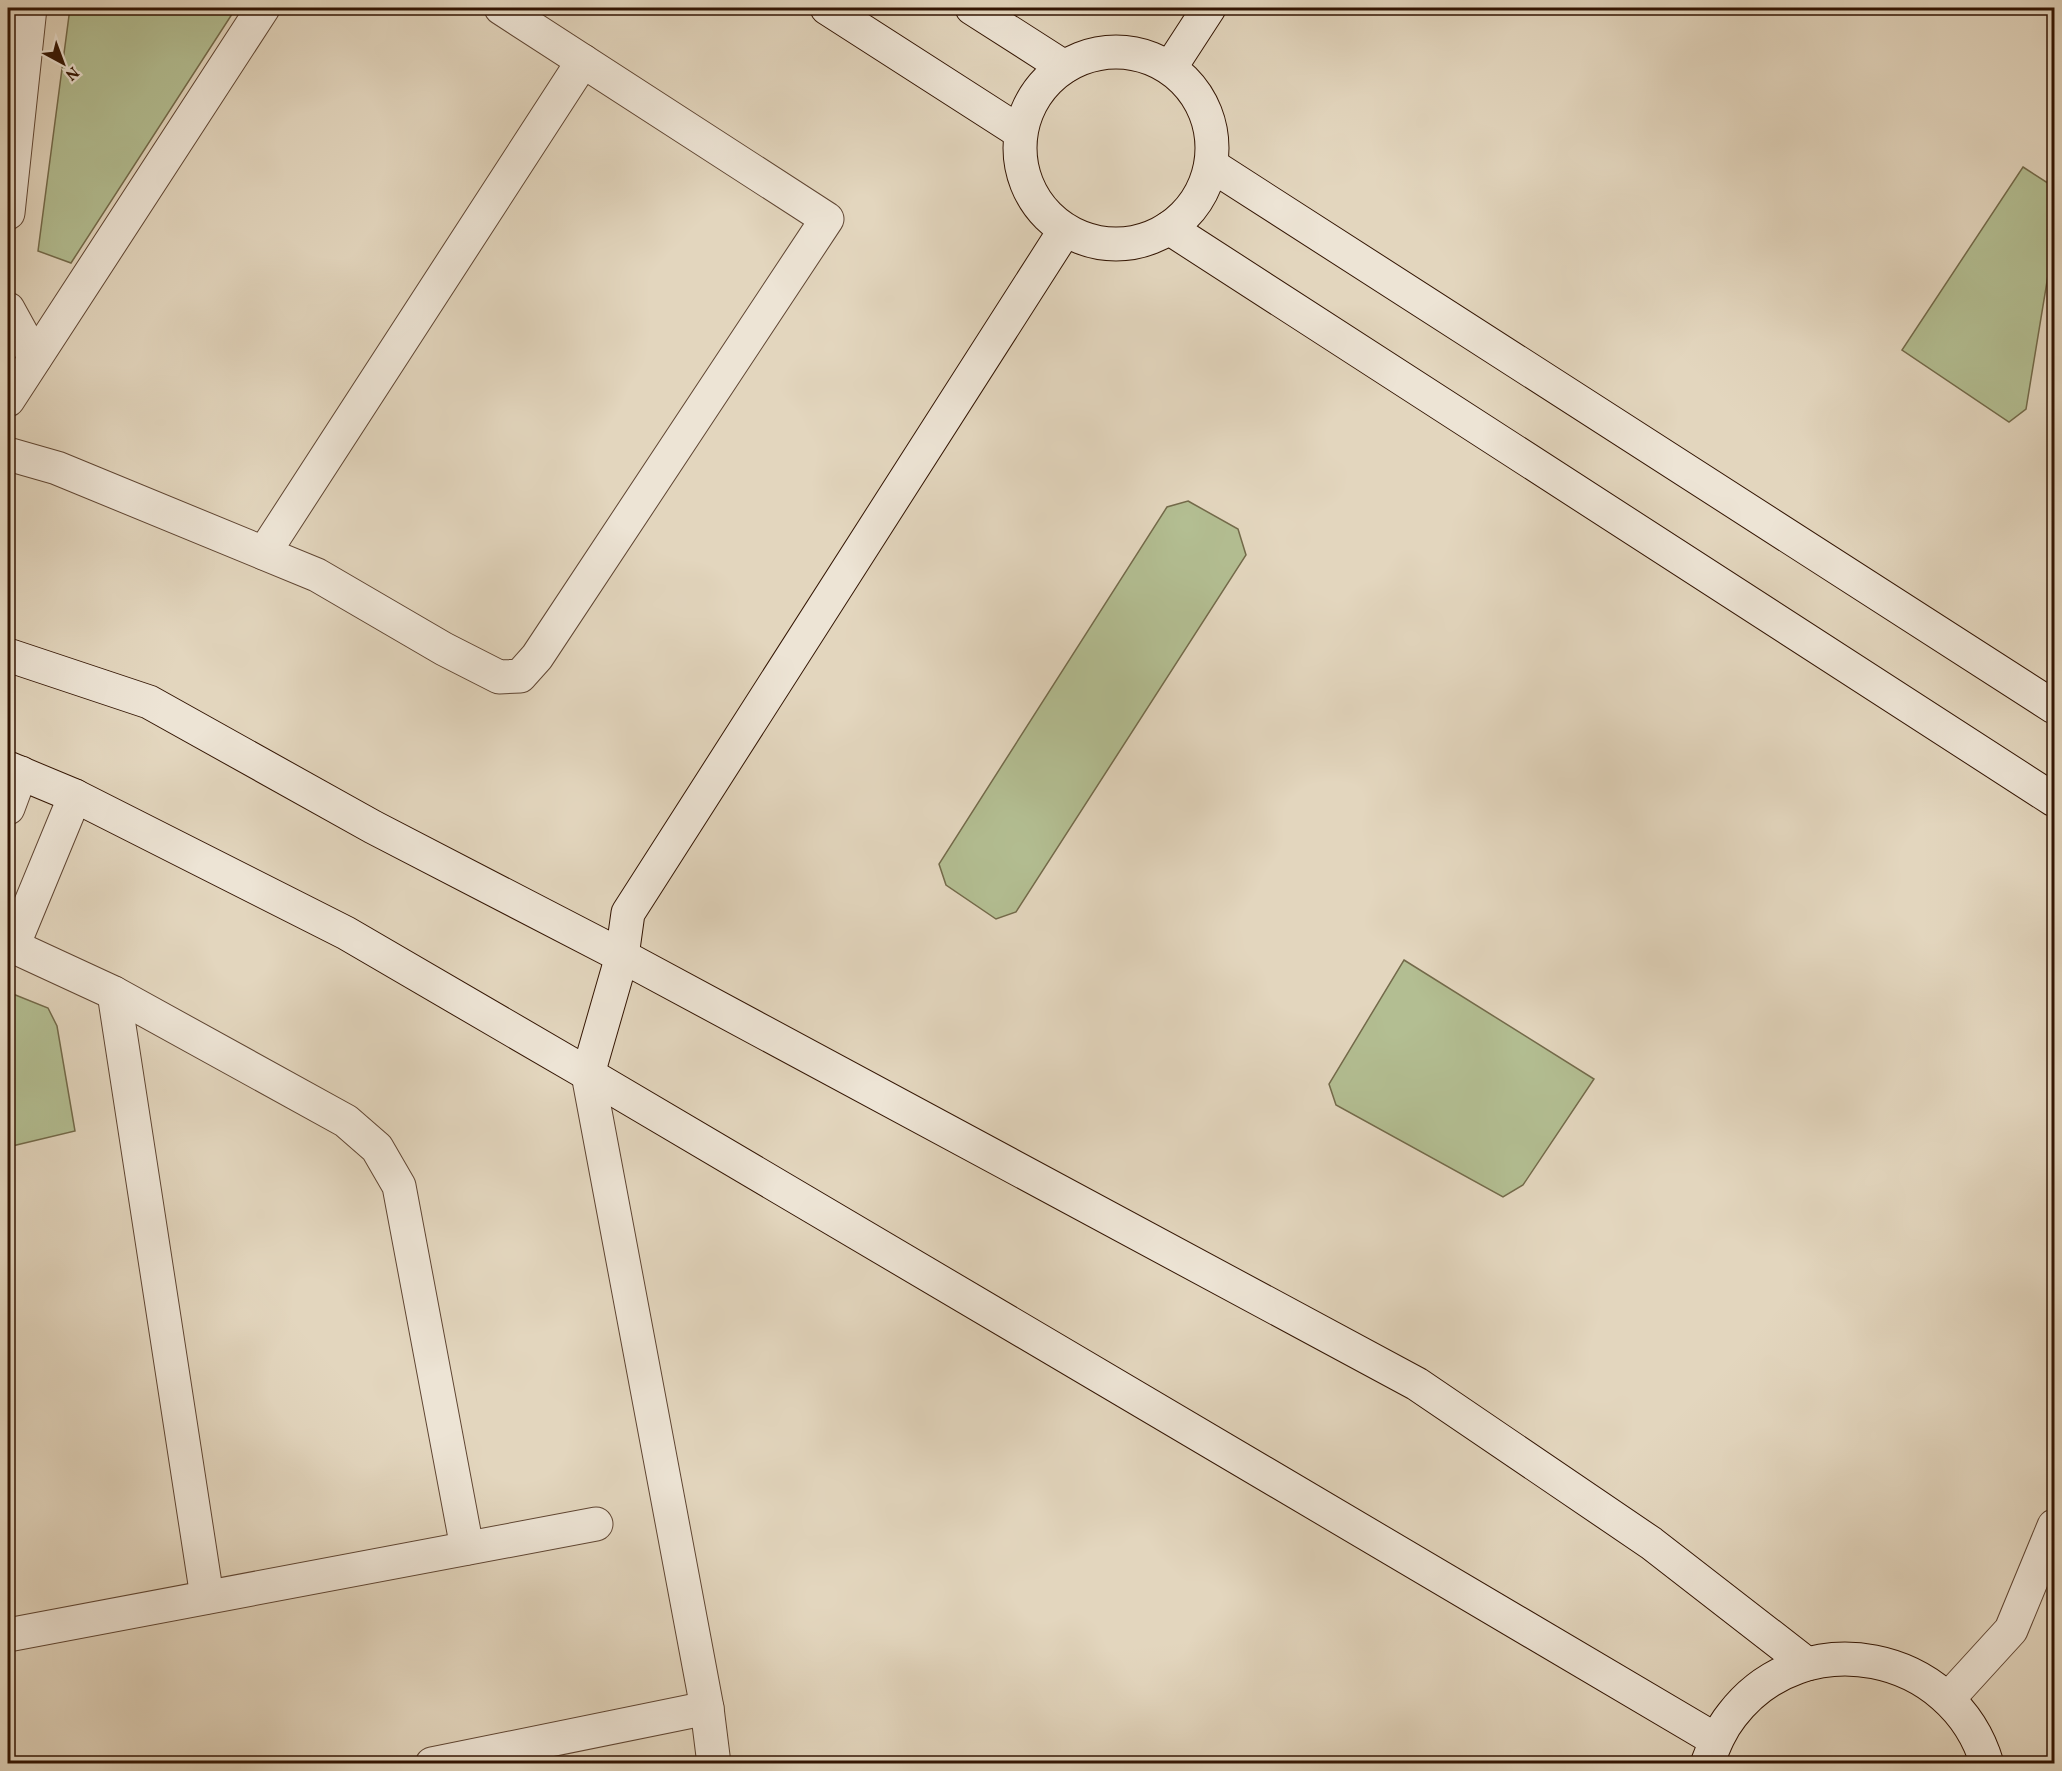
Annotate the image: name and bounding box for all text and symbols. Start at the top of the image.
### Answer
north arrow [33,33,93,93]
text: N [60,61,83,85]

